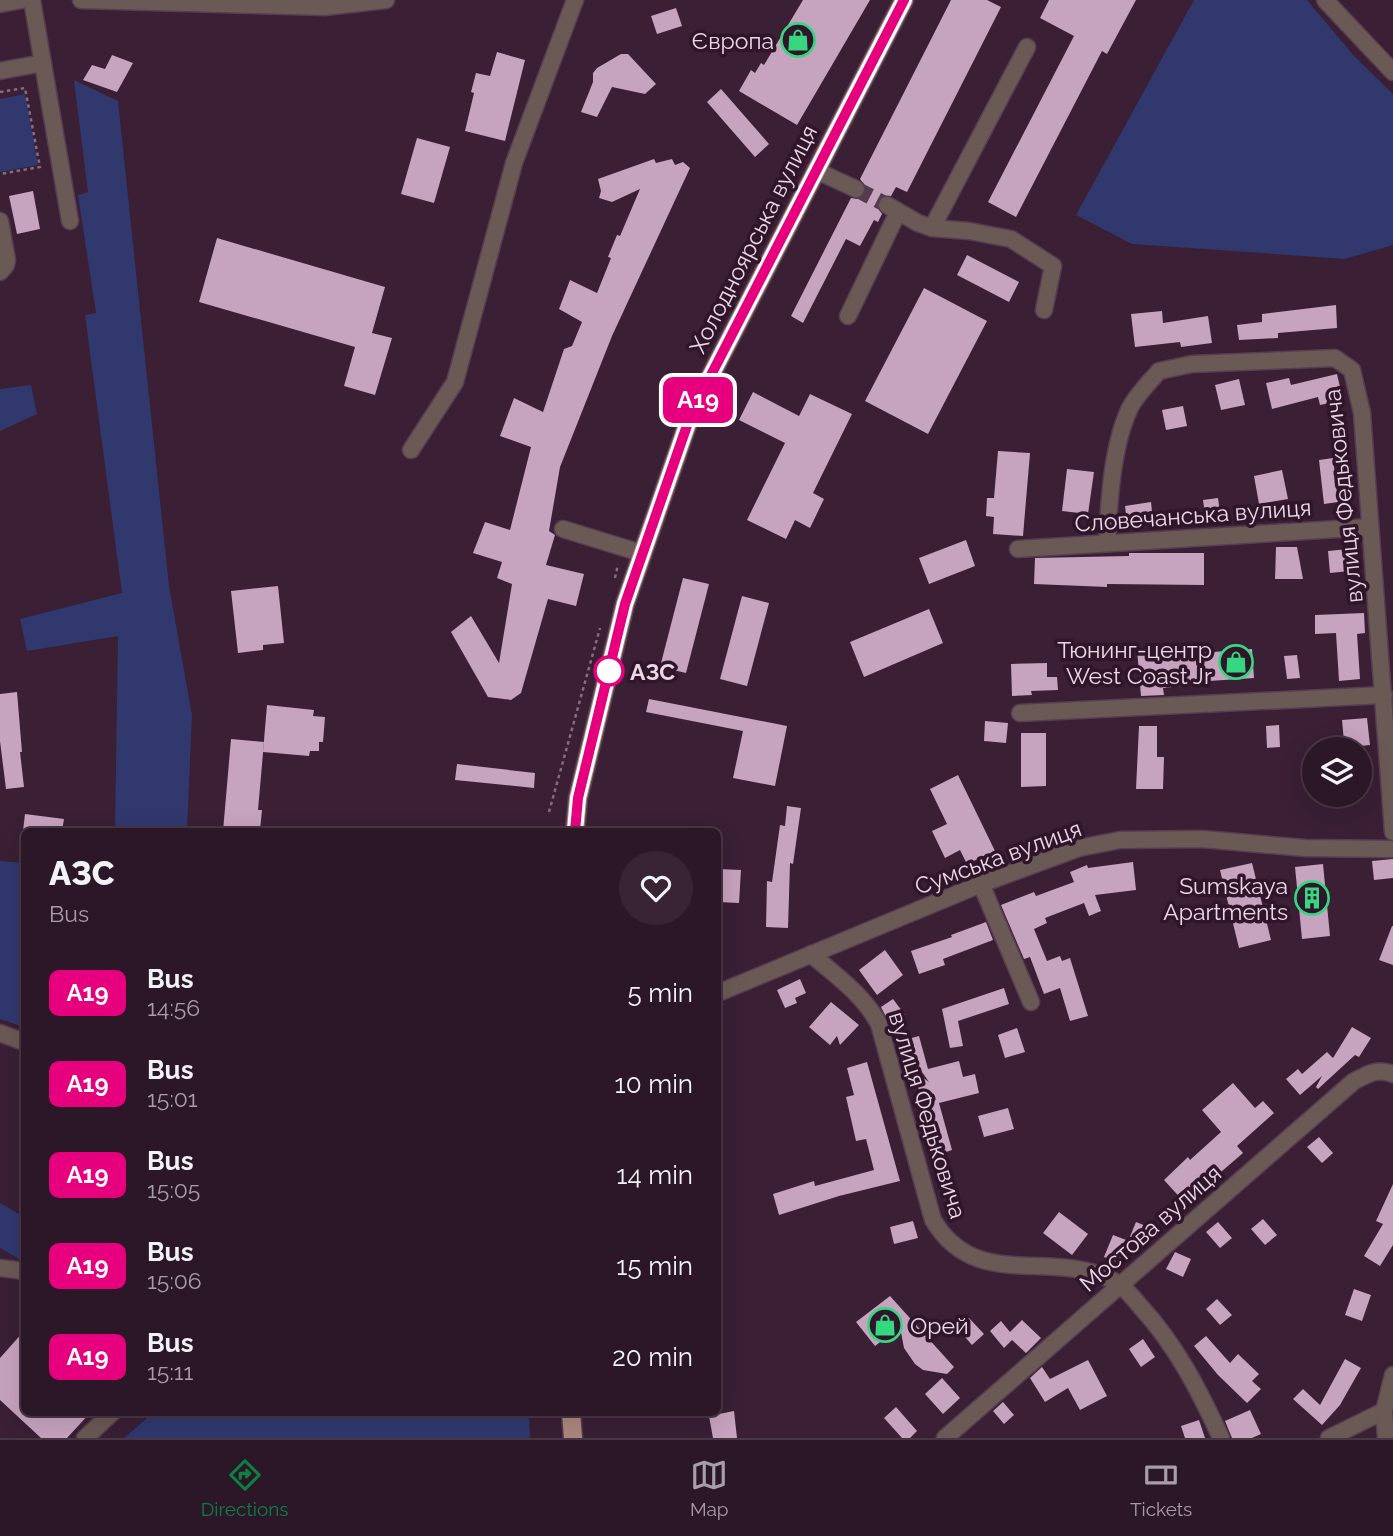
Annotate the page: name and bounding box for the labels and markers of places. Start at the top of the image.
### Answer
shop icon: Європа [779,21,817,59]
place label: Європа [692,27,774,54]
place label: Тюнинг-центр West Coast Jr [1057,636,1212,689]
shop icon: Тюнинг-центр West Coast Jr [1217,643,1255,681]
marker: АЗС [594,656,624,686]
place label: АЗС [630,658,675,685]
place label: Sumskaya Apartments [1163,872,1288,925]
building icon: Sumskaya Apartments [1293,879,1331,917]
shop icon: Орей [866,1306,904,1344]
place label: Орей [910,1312,969,1339]

